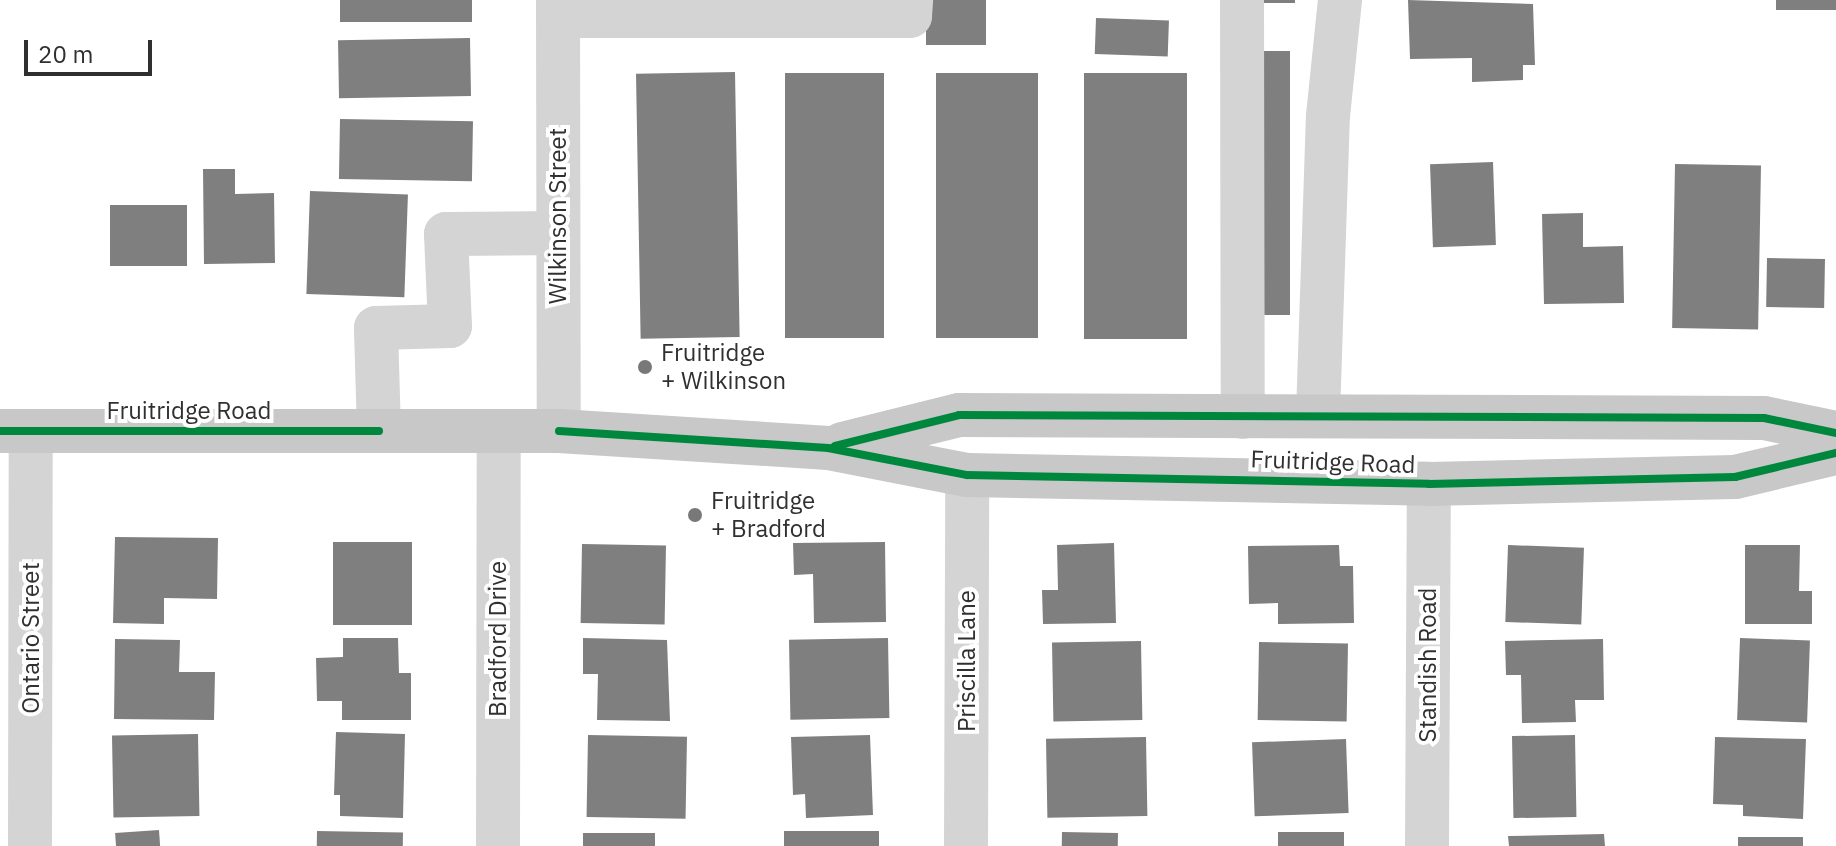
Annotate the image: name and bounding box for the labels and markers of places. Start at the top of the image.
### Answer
place label: Fruitridge + Wilkinson [661,339,786,395]
marker: Fruitridge + Wilkinson [636,358,654,376]
place label: Fruitridge + Bradford [711,487,826,543]
marker: Fruitridge + Bradford [686,506,704,524]

